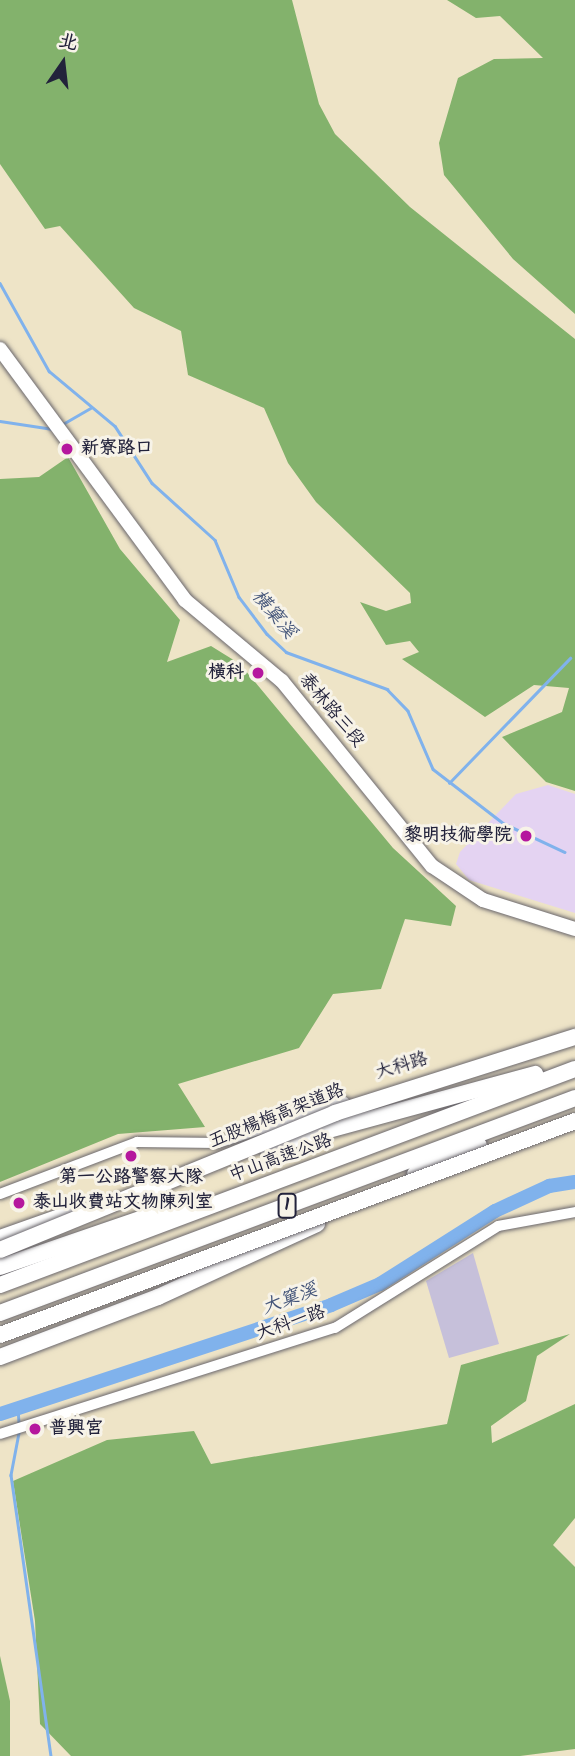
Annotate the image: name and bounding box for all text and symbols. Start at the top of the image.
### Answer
text: 北 [55,26,81,59]
north arrow [28,28,98,98]
place label: 新寮路口 [81,438,153,460]
marker: 新寮路口 [59,441,75,457]
water label: 橫窠溪 [246,586,300,644]
place label: 橫科 [208,662,244,684]
marker: 橫科 [250,665,266,681]
street label: 泰林路三段 [294,670,368,752]
place label: 黎明技術學院 [404,825,512,847]
marker: 黎明技術學院 [518,828,534,844]
street label: 大科路 [373,1049,431,1085]
street label: 五股楊梅高架道路 [206,1080,348,1154]
street label: 中山高速公路 [227,1130,335,1188]
marker: 第一公路警察大隊 [123,1148,139,1164]
place label: 第一公路警察大隊 [59,1167,203,1189]
place label: 泰山收費站文物陳列室 [33,1192,213,1214]
road number: 1 [276,1194,298,1218]
marker: 泰山收費站文物陳列室 [11,1195,27,1211]
water label: 大窠溪 [259,1280,321,1320]
street label: 大科一路 [253,1302,329,1346]
place label: 普興宮 [49,1418,103,1440]
marker: 普興宮 [27,1421,43,1437]

